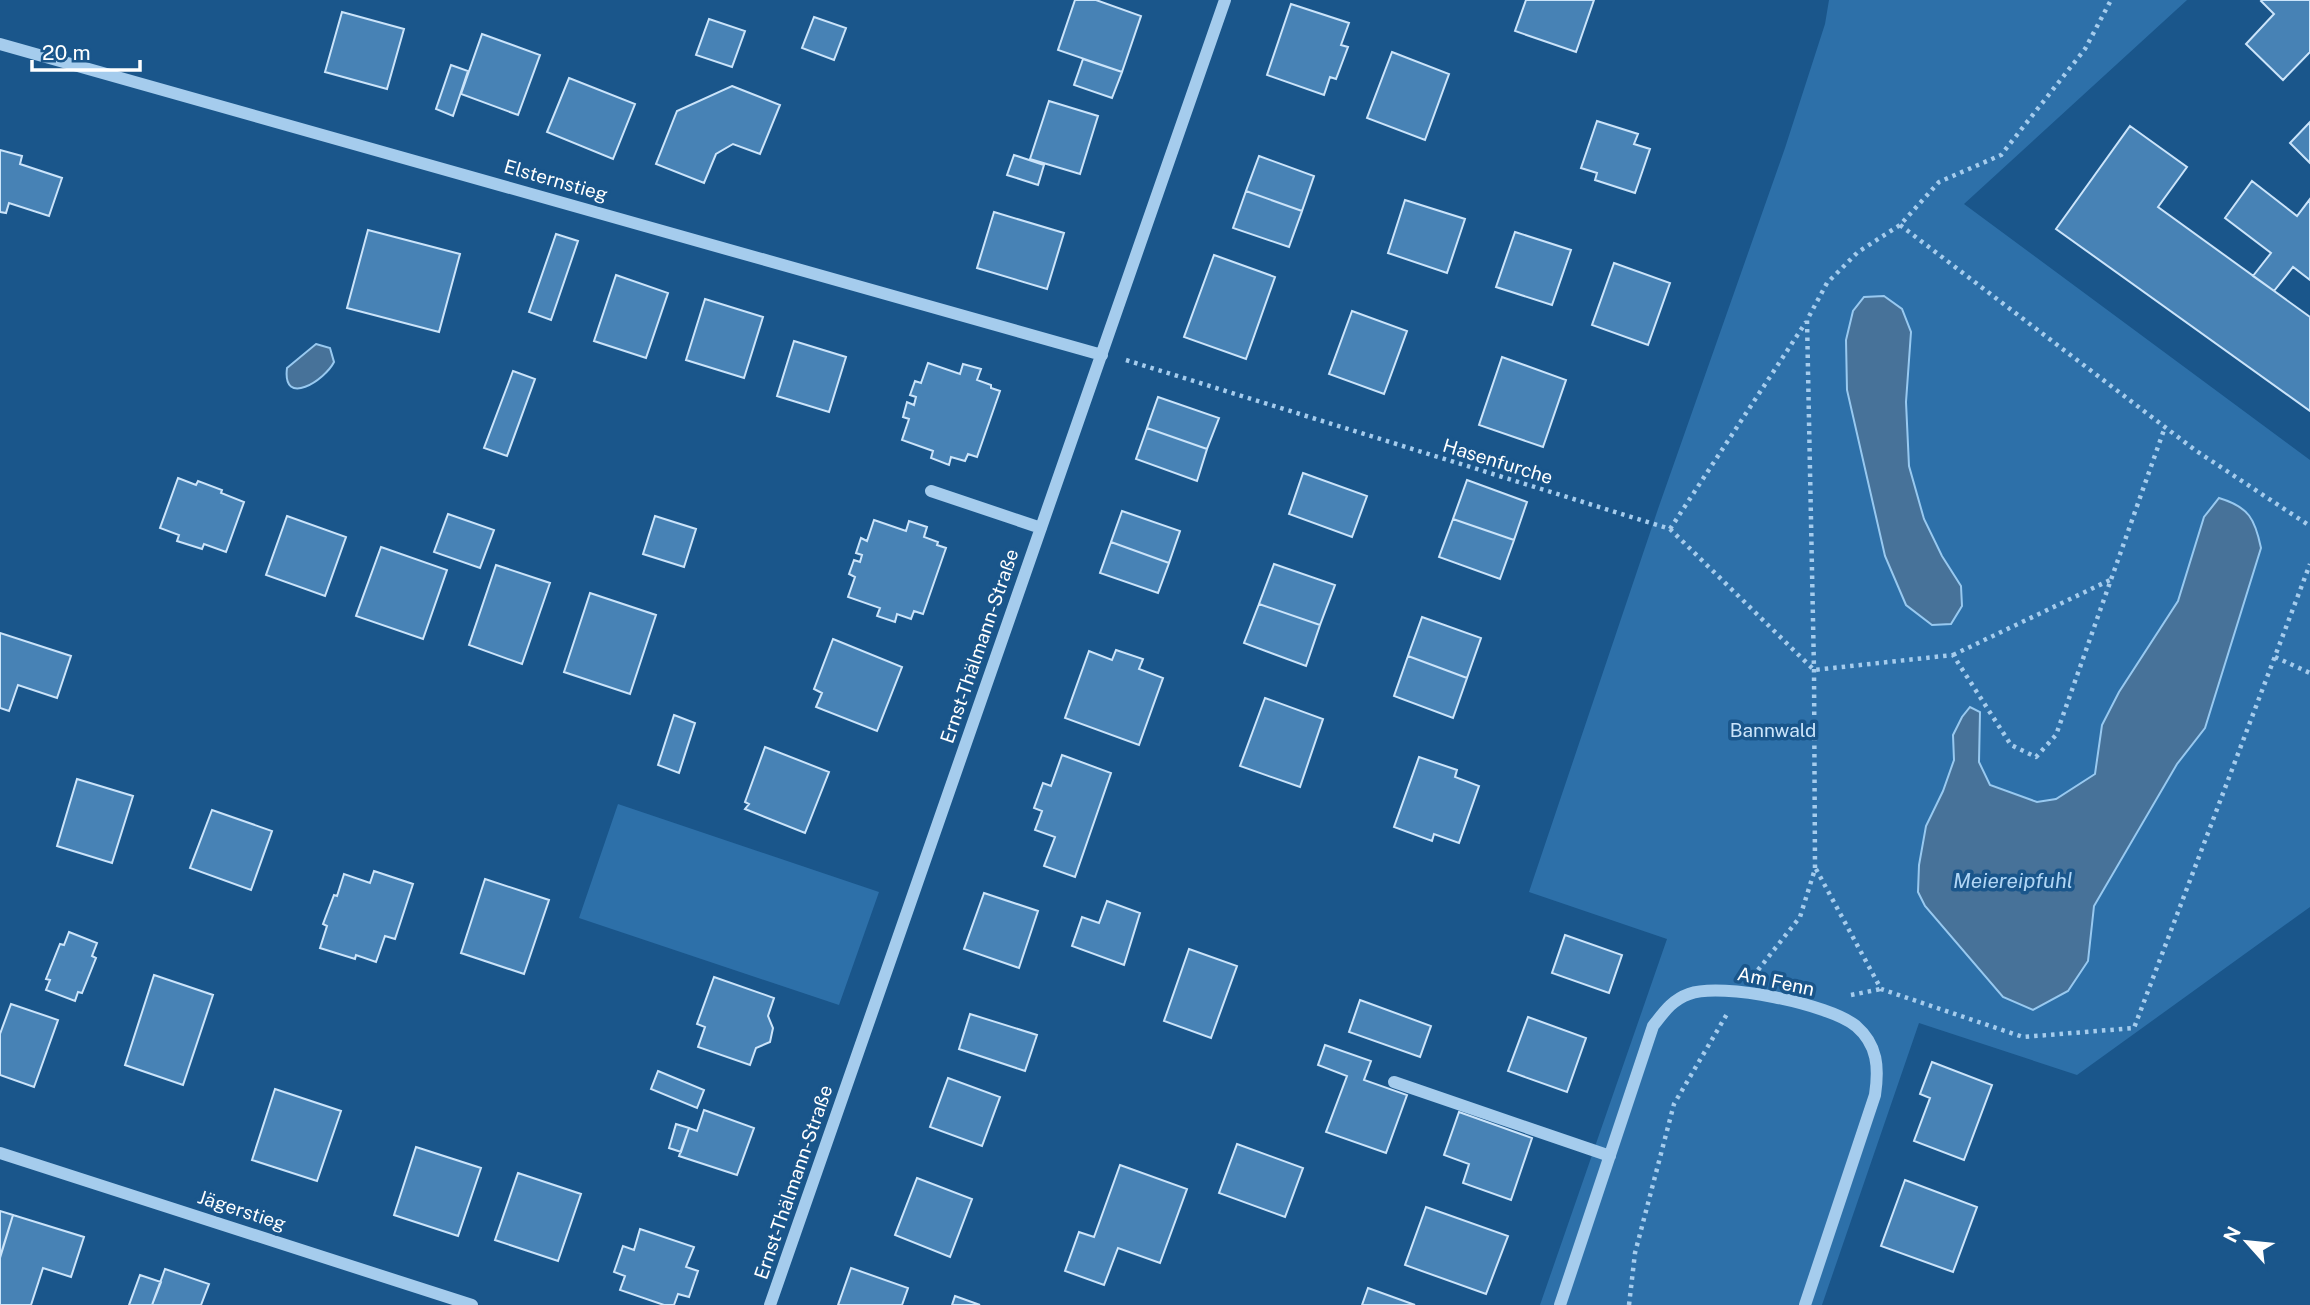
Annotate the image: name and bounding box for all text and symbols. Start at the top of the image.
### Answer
scale bar [32,28,140,72]
text: 20 m [42,40,91,65]
street label: Elsternstieg [502,155,610,205]
street label: Hasenfurche [1440,434,1556,488]
street label: Ernst-Thälmann-Straße [935,546,1023,746]
park label: Bannwald [1730,719,1816,741]
water label: Meiereipfuhl [1953,868,2073,893]
street label: Am Fenn [1735,962,1817,1000]
street label: Ernst-Thälmann-Straße [749,1082,837,1282]
street label: Jägerstieg [195,1185,289,1235]
north arrow [2212,1207,2282,1277]
text: N [2219,1223,2245,1246]

